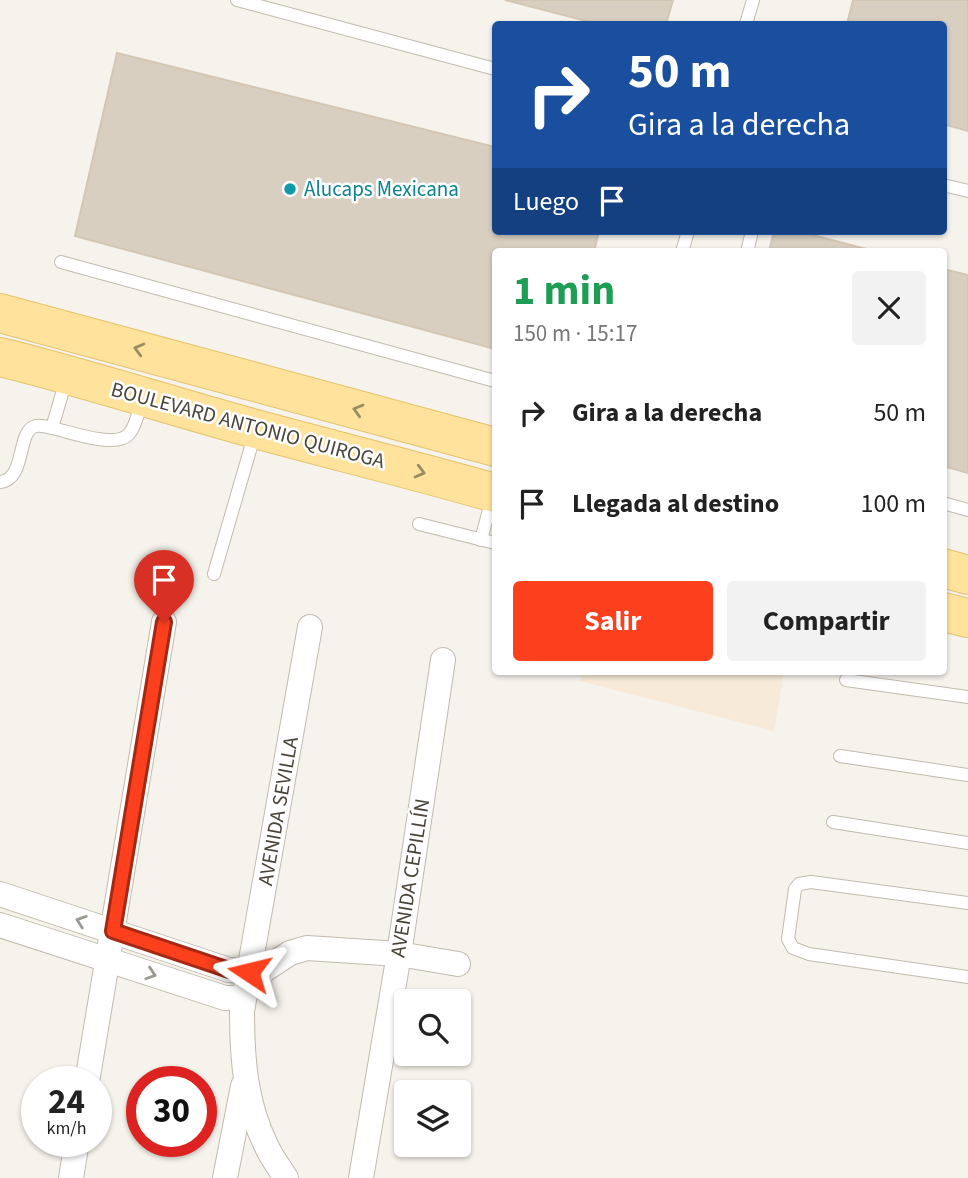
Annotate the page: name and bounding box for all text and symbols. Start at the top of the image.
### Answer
text: 50 m [628,37,732,107]
icon: right [513,49,604,140]
text: Gira a la derecha [628,102,850,148]
place label: Alucaps Mexicana [304,174,459,204]
marker: Alucaps Mexicana [282,181,298,197]
icon: arrive [593,182,631,220]
text: Luego [513,183,579,220]
text: 1 min [513,261,615,321]
button: close [852,271,926,345]
text: 150 m · 15:17 [513,317,637,350]
one-way arrow [133,343,145,358]
street label: BOULEVARD ANTONIO QUIROGA [108,374,389,476]
icon: right [513,394,551,432]
text: Gira a la derecha [572,394,762,431]
text: 50 m [873,394,926,431]
one-way arrow [353,404,365,419]
one-way arrow [414,464,426,478]
icon: arrive [513,485,551,523]
text: Llegada al destino [572,485,779,522]
text: 100 m [860,485,926,522]
pin [134,550,194,622]
icon: arrive [145,561,183,599]
button: Salir [513,581,713,661]
button: Compartir [727,581,926,661]
street label: AVENIDA SEVILLA [250,734,306,888]
street label: AVENIDA CEPILLÍN [383,796,437,960]
one-way arrow [76,915,88,929]
position arrow [212,935,286,1009]
one-way arrow [144,966,156,980]
map controls [394,989,471,1157]
button: search [394,989,471,1066]
speed limit sign: 30 [126,1066,217,1157]
text: 24 [48,1077,85,1127]
button: layers [394,1080,471,1157]
text: km/h [47,1116,86,1141]

